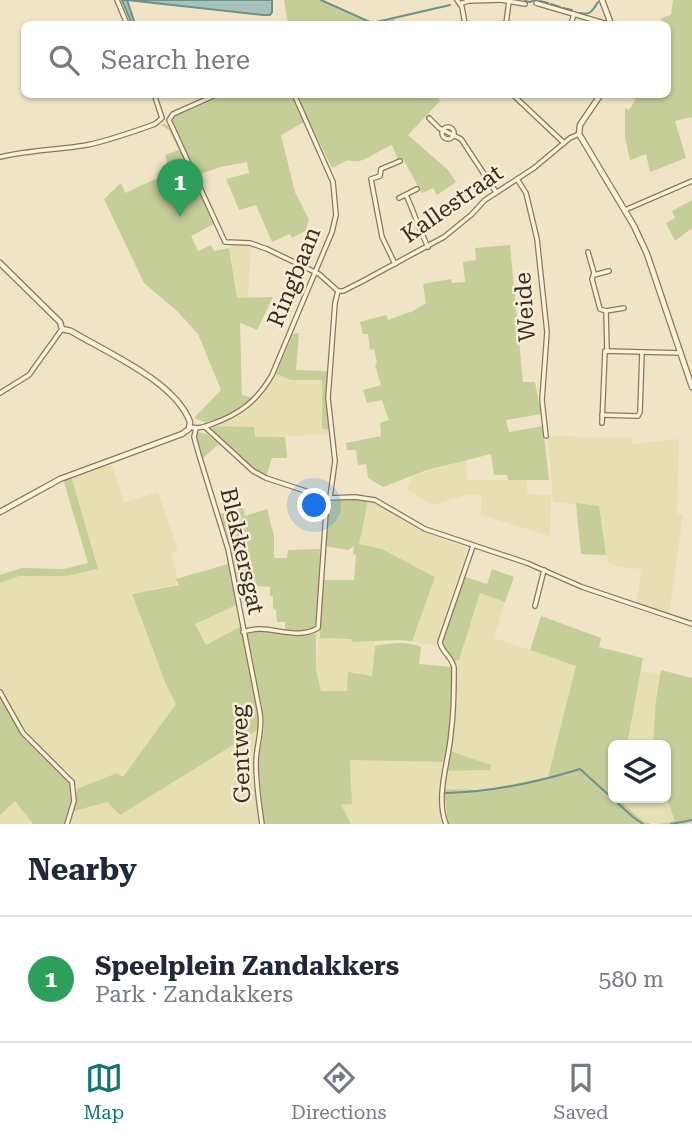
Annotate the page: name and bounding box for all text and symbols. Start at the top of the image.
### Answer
search box [21,21,671,98]
icon: search [45,41,83,79]
text: Search here [101,45,250,75]
pin: 1 [157,159,203,217]
street label: Kallestraat [396,159,508,249]
street label: Ringbaan [262,223,326,331]
street label: Weide [509,271,541,343]
street label: Blekkersgat [214,485,270,617]
your location [297,488,331,522]
street label: Gentweg [226,704,256,804]
map controls [608,740,671,803]
button: layers [608,740,671,803]
text: Nearby [28,852,137,887]
text: Speelplein Zandakkers [95,951,399,981]
text: 1 [45,966,57,993]
text: 580 m [599,966,664,993]
text: Park · Zandakkers [95,981,293,1008]
tab: Map [83,1059,124,1124]
tab: Directions [291,1059,387,1124]
tab: Saved [553,1059,609,1124]

